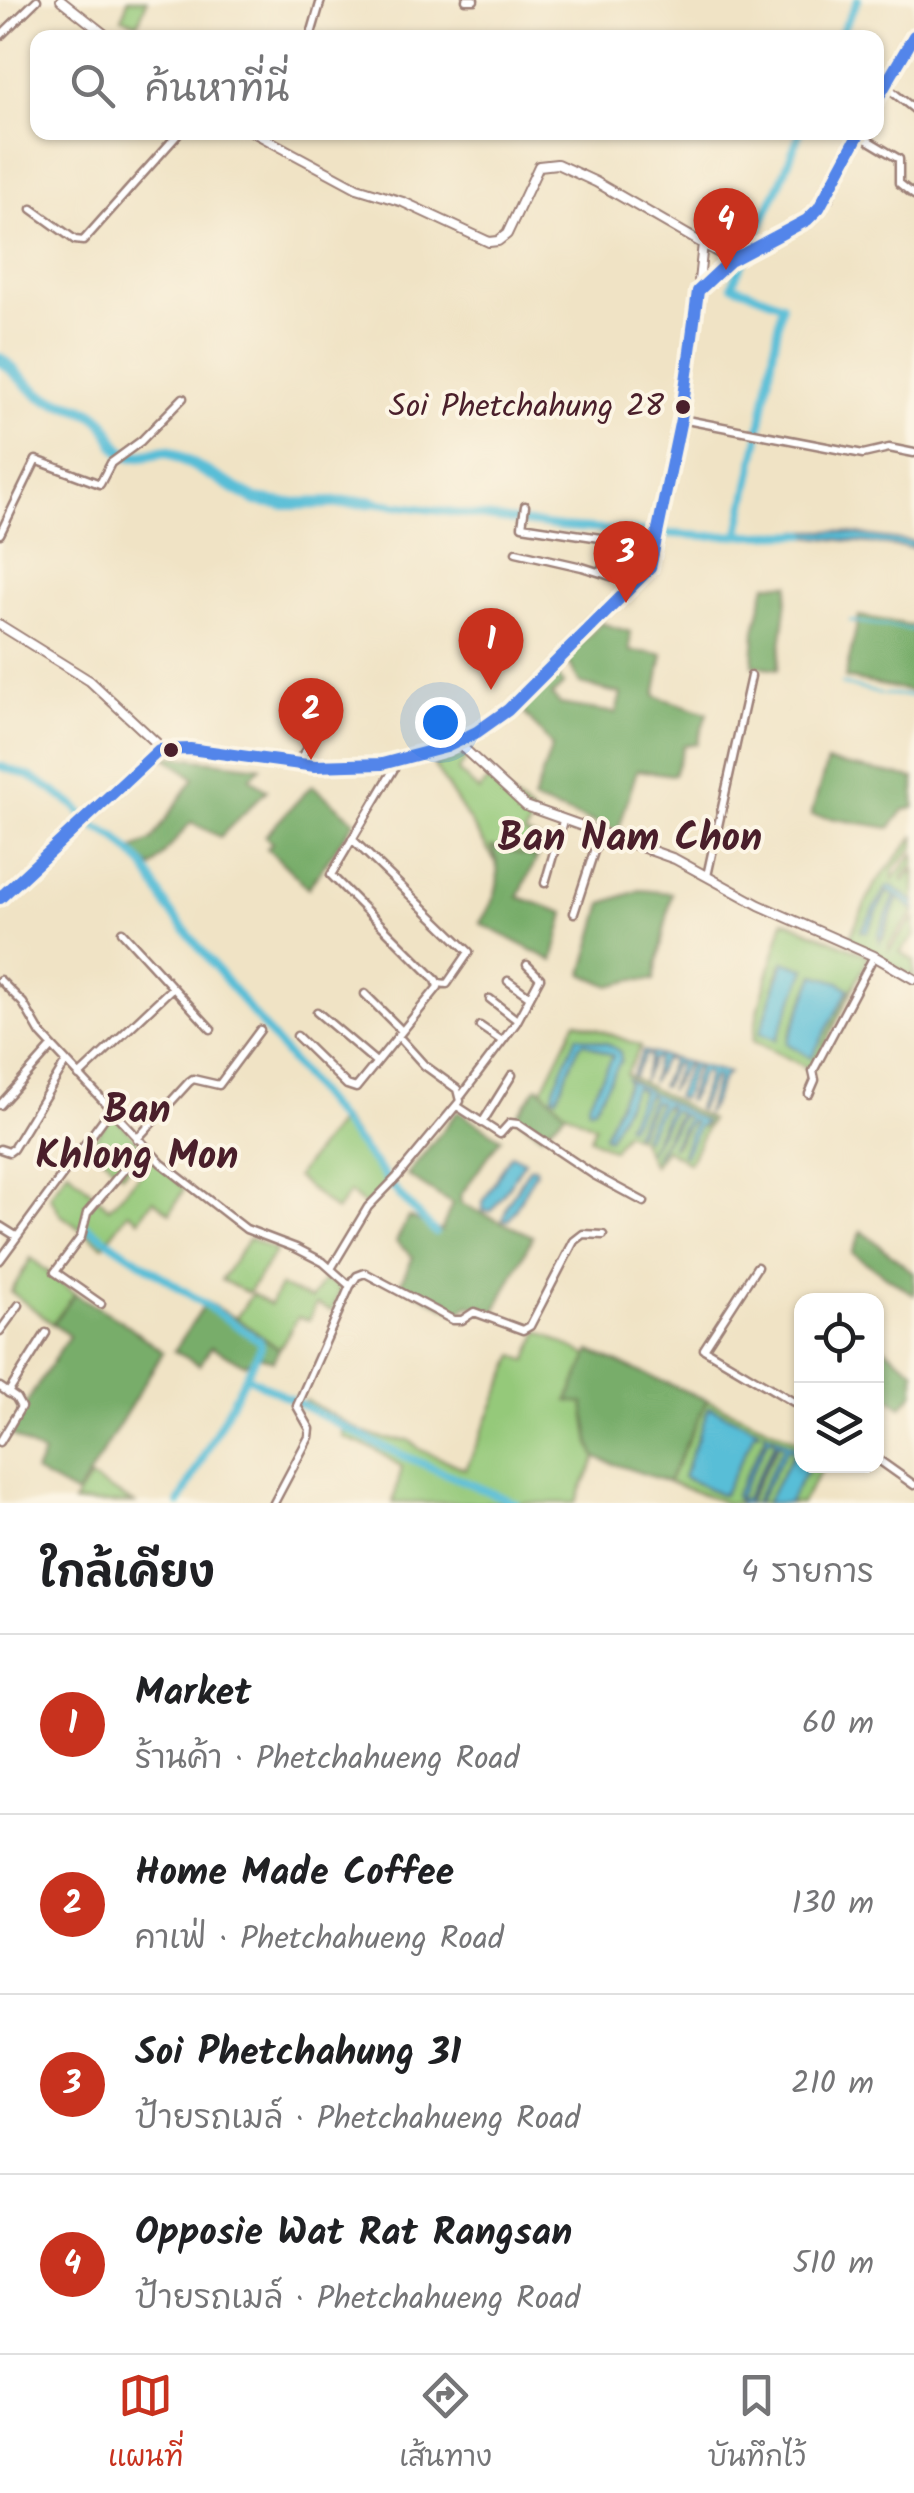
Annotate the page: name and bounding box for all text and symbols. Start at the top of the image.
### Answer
search box [30,30,884,140]
icon: search [65,58,120,113]
text: ค้นหาที่นี่ [145,61,289,121]
pin: 4 [694,188,758,270]
place label: Soi Phetchahung 28 [389,382,665,433]
marker: Soi Phetchahung 28 [673,397,693,417]
pin: 3 [594,520,658,603]
pin: 1 [458,608,524,690]
pin: 2 [278,678,344,760]
your location [415,697,466,748]
unlabelled marker [161,740,181,760]
district label: Ban Nam Chon [498,807,762,871]
district label: Ban Khlong Mon [36,1079,238,1189]
map controls [794,1293,884,1473]
button: locate [794,1293,884,1383]
button: layers [794,1383,884,1473]
text: ใกล้เคียง [40,1541,215,1608]
text: 4 รายการ [741,1548,874,1599]
text: Market [135,1664,251,1724]
text: 1 [68,1699,77,1750]
text: 60 m [802,1699,874,1750]
text: ร้านค้า · Phetchahueng Road [135,1734,520,1785]
text: Home Made Coffee [135,1844,454,1904]
text: 2 [63,1879,82,1930]
text: 130 m [791,1879,874,1930]
text: คาเฟ่ · Phetchahueng Road [135,1914,504,1965]
text: Soi Phetchahung 31 [135,2024,461,2084]
text: 3 [64,2059,81,2110]
text: 210 m [791,2059,874,2110]
text: ป้ายรถเมล์ · Phetchahueng Road [135,2094,580,2145]
text: Opposie Wat Rat Rangsan [135,2204,572,2264]
text: 4 [64,2239,81,2290]
text: 510 m [792,2239,874,2290]
text: ป้ายรถเมล์ · Phetchahueng Road [135,2274,580,2325]
tab: แผนที่ [108,2368,183,2481]
tab: เส้นทาง [399,2368,492,2481]
tab: บันทึกไว้ [708,2368,806,2481]

